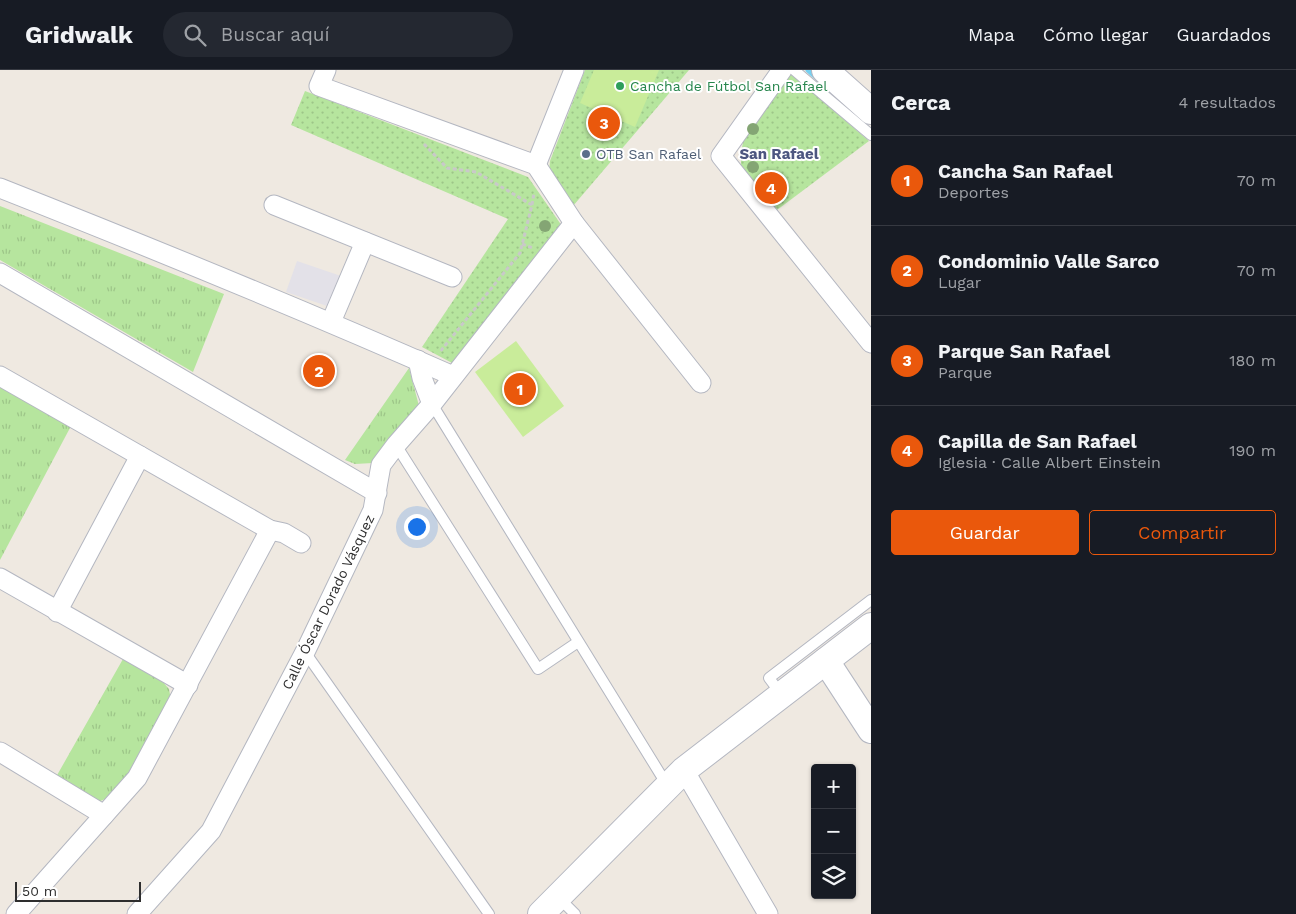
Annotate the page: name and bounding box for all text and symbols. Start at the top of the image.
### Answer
search box [163,12,513,57]
text: Gridwalk [25,21,133,49]
icon: search [181,21,209,49]
text: Buscar aquí [221,23,330,46]
text: Mapa [968,24,1015,45]
text: Cómo llegar [1043,24,1149,45]
text: Guardados [1177,24,1271,45]
place label: Cancha de Fútbol San Rafael [630,78,828,94]
marker: Cancha de Fútbol San Rafael [614,80,626,92]
text: Cerca [891,90,950,115]
text: 4 resultados [1179,93,1276,112]
pin: 3 [588,104,620,142]
district label: San Rafael [739,145,819,163]
place label: OTB San Rafael [596,146,702,162]
marker: OTB San Rafael [580,148,592,160]
text: Cancha San Rafael [938,160,1113,183]
pin: 4 [755,169,787,207]
text: 1 [904,171,910,190]
text: 70 m [1237,171,1276,190]
text: Deportes [938,183,1009,202]
text: Condominio Valle Sarco [938,250,1159,273]
text: 2 [902,261,912,280]
text: 70 m [1237,261,1276,280]
text: Lugar [938,273,981,292]
text: Parque San Rafael [938,340,1110,363]
text: 3 [902,351,912,370]
text: 180 m [1229,351,1276,370]
pin: 2 [303,352,335,390]
text: Parque [938,363,992,382]
pin: 1 [504,370,536,408]
text: Capilla de San Rafael [938,430,1137,453]
text: 4 [902,441,912,460]
text: 190 m [1229,441,1276,460]
text: Iglesia · Calle Albert Einstein [938,453,1161,472]
button: Guardar [891,510,1079,555]
button: Compartir [1089,510,1276,555]
street label: Calle Óscar Dorado Vásquez [279,512,377,692]
your location [404,514,430,540]
map controls [811,764,856,899]
button: + [811,764,856,809]
button: − [811,809,856,854]
button: layers [811,854,856,899]
scale bar [15,879,141,902]
text: 50 m [22,883,57,899]

